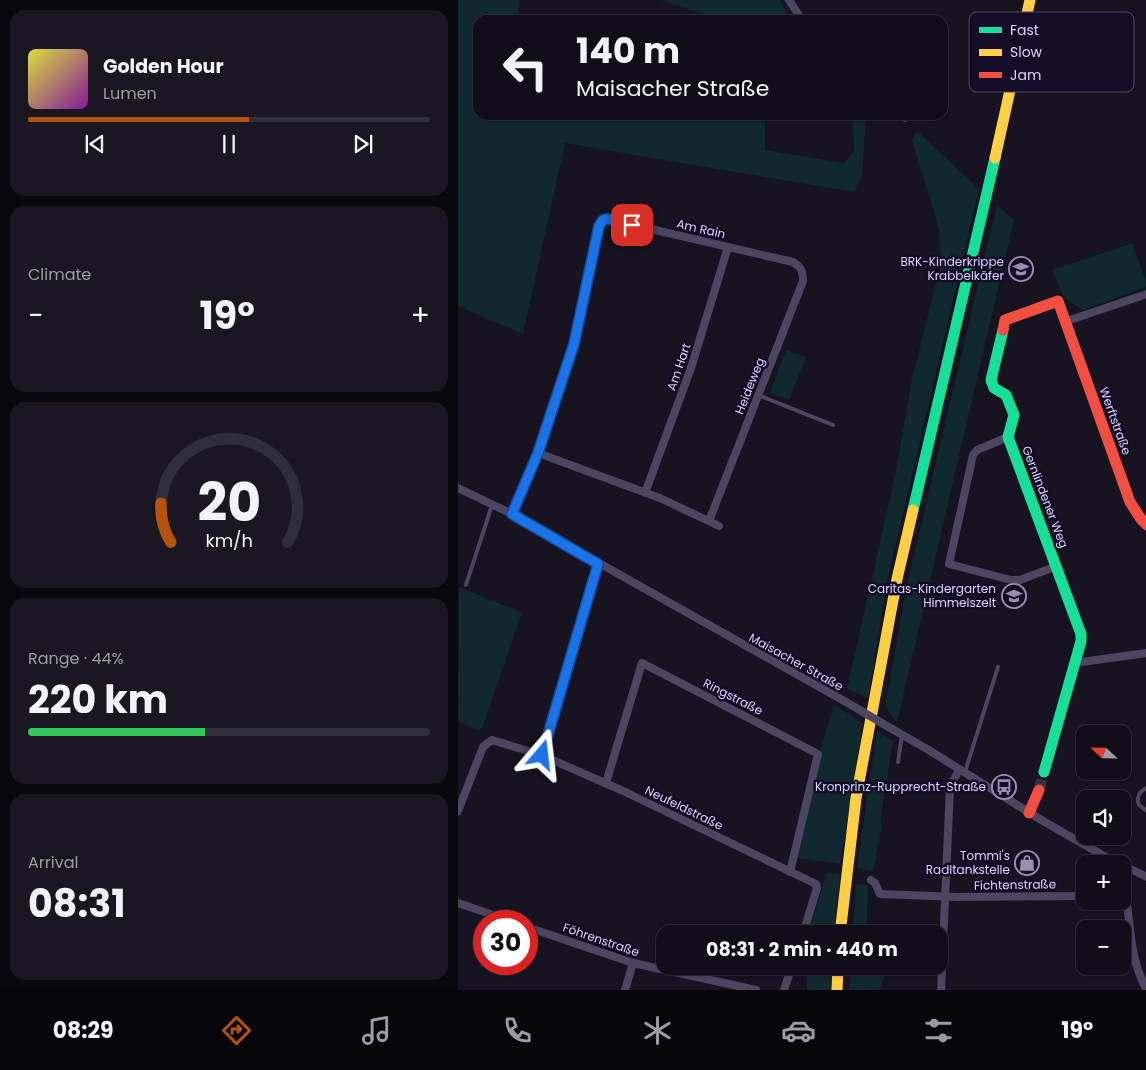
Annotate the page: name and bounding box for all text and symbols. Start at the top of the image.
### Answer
legend [969,12,1134,92]
text: Fast [1010,20,1039,40]
text: 140 m [576,26,680,75]
icon: left [493,35,558,100]
text: Slow [1010,42,1043,62]
text: Golden Hour [103,53,224,80]
text: Jam [1010,65,1041,85]
text: Maisacher Straße [576,73,769,104]
text: Lumen [103,82,157,105]
icon: previous [81,130,109,158]
icon: pause [215,130,243,158]
icon: next [349,130,377,158]
pin [611,204,653,246]
icon: arrive [618,211,646,239]
street label: Am Rain [675,215,727,242]
place label: BRK-Kinderkrippe Krabbelkäfer [900,253,1005,284]
school or university icon: BRK-Kinderkrippe Krabbelkäfer [1008,256,1034,282]
text: Climate [28,263,91,286]
text: 19° [200,289,255,342]
text: − [28,296,43,335]
text: + [411,296,430,335]
street label: Am Hart [663,341,695,393]
street label: Heideweg [730,355,769,417]
street label: Werftstraße [1095,385,1136,457]
street label: Gernlindener Weg [1018,443,1073,550]
text: 20 [197,466,261,539]
text: km/h [205,528,253,553]
place label: Caritas-Kindergarten Himmelszelt [868,580,996,611]
school or university icon: Caritas-Kindergarten Himmelszelt [1001,583,1027,609]
street label: Maisacher Straße [746,629,846,695]
text: Range · 44% [28,647,124,670]
text: 220 km [28,673,168,726]
street label: Ringstraße [700,674,766,719]
north arrow [1076,725,1130,780]
map controls [1076,725,1131,975]
position arrow [515,728,567,780]
bus stop icon: Kronprinz-Rupprecht-Straße [991,774,1017,800]
place label: Kronprinz-Rupprecht-Straße [815,778,986,795]
street label: Neufeldstraße [642,781,726,834]
button: sound [1076,790,1131,845]
place label: Tommi's Radltankstelle [926,847,1010,878]
shop icon: Tommi's Radltankstelle [1014,850,1040,876]
text: Arrival [28,851,78,874]
button: + [1076,855,1131,910]
street label: Fichtenstraße [974,875,1056,894]
text: 08:31 [28,877,125,930]
speed limit sign: 30 [473,910,538,975]
street label: Föhrenstraße [561,918,642,961]
button: − [1076,920,1131,975]
text: 08:31 · 2 min · 440 m [706,936,898,963]
icon: directions [219,1013,254,1048]
icon: music [359,1013,394,1048]
icon: phone [500,1013,535,1048]
icon: climate [640,1013,675,1048]
icon: car [781,1013,816,1048]
icon: filters [921,1013,956,1048]
text: 08:29 [53,1015,114,1046]
text: 19° [1061,1015,1093,1046]

